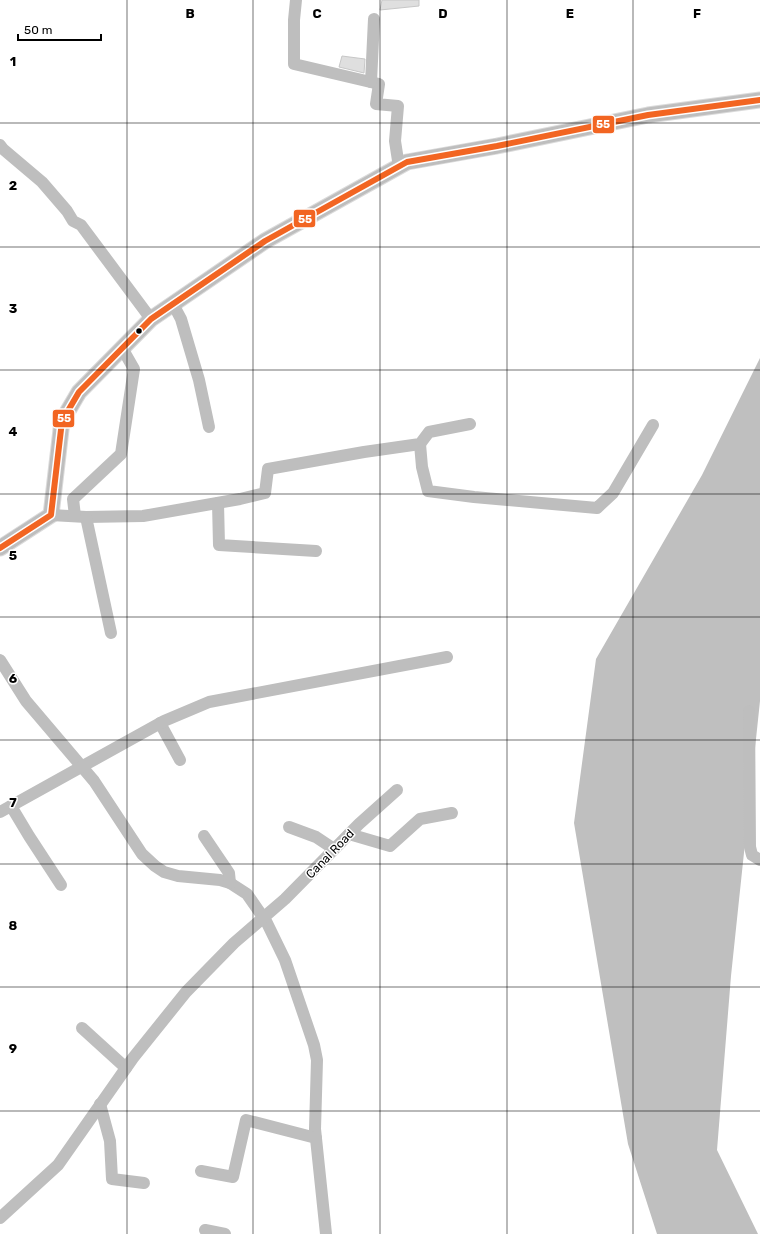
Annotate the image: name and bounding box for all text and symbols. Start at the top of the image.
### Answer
text: B [185,6,195,21]
text: C [312,6,322,21]
text: D [438,6,448,21]
text: E [566,6,574,21]
text: F [693,6,701,21]
scale bar [18,16,101,42]
text: 50 m [24,23,52,37]
text: 1 [10,54,16,69]
line badge: 55 [592,115,615,134]
text: 55 [596,118,610,131]
text: 2 [9,178,17,193]
line badge: 55 [293,209,316,228]
text: 55 [298,213,312,226]
text: 3 [9,301,18,316]
unlabelled marker [134,326,144,336]
line badge: 55 [52,409,75,428]
text: 55 [57,412,71,425]
text: 4 [9,424,18,439]
text: 5 [9,548,17,563]
text: 6 [9,671,18,686]
text: 7 [9,795,17,810]
street label: Canal Road [303,827,357,881]
text: 8 [9,918,18,933]
text: 9 [9,1041,17,1056]

